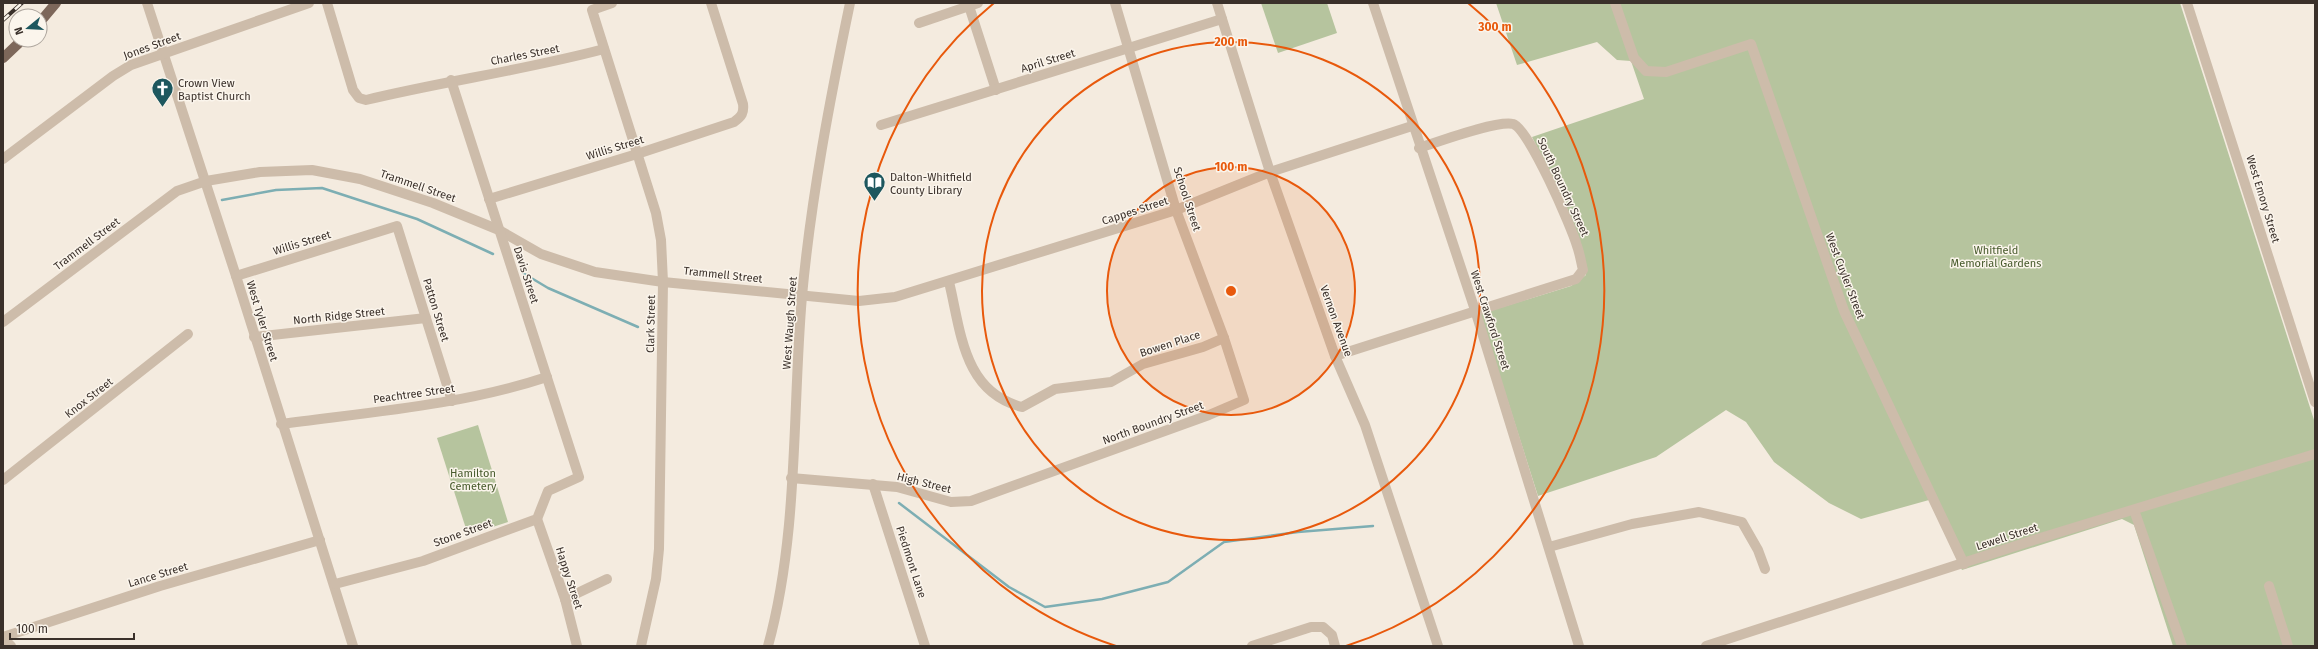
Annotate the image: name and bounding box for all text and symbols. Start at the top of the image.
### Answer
north arrow [8,8,48,48]
text: 300 m [1477,20,1512,34]
text: N [12,25,26,36]
street label: Jones Street [122,30,182,62]
text: 200 m [1214,35,1248,49]
street label: Charles Street [490,42,561,68]
street label: April Street [1019,47,1077,75]
church icon: Crown View Baptist Church [149,76,175,109]
place label: Crown View Baptist Church [178,77,251,103]
street label: Willis Street [585,133,645,163]
street label: South Boundry Street [1534,136,1592,238]
street label: West Emory Street [2243,154,2283,244]
text: 100 m [1215,160,1247,174]
street label: School Street [1171,165,1203,233]
street label: Trammell Street [378,167,458,205]
library icon: Dalton-Whitfield County Library [862,170,888,203]
place label: Dalton-Whitfield County Library [890,171,972,197]
street label: Cappes Street [1100,194,1170,228]
street label: Trammell Street [51,215,123,273]
street label: Willis Street [272,228,332,258]
street label: West Cuyler Street [1823,231,1867,321]
park label: Whitfield Memorial Gardens [1951,244,2041,270]
street label: Davis Street [511,245,541,305]
street label: Trammell Street [683,264,763,286]
street label: West Crawford Street [1468,269,1512,371]
street label: West Waugh Street [780,276,800,370]
street label: Patton Street [420,277,452,343]
street label: West Tyler Street [244,279,280,363]
centre of rings [1224,284,1238,298]
street label: Vernon Avenue [1317,284,1355,358]
street label: Clark Street [644,295,658,353]
street label: North Ridge Street [292,305,386,327]
street label: Bowen Place [1138,328,1202,360]
street label: Knox Street [62,375,116,421]
street label: Peachtree Street [372,382,456,406]
street label: North Boundry Street [1101,399,1205,447]
park label: Hamilton Cemetery [450,467,497,493]
street label: High Street [895,470,953,496]
street label: Stone Street [432,516,494,550]
street label: Lewell Street [1974,521,2040,553]
street label: Piedmont Lane [893,524,929,600]
street label: Happy Street [553,545,585,611]
street label: Lance Street [127,560,189,590]
scale bar [10,615,134,641]
text: 100 m [16,622,48,636]

